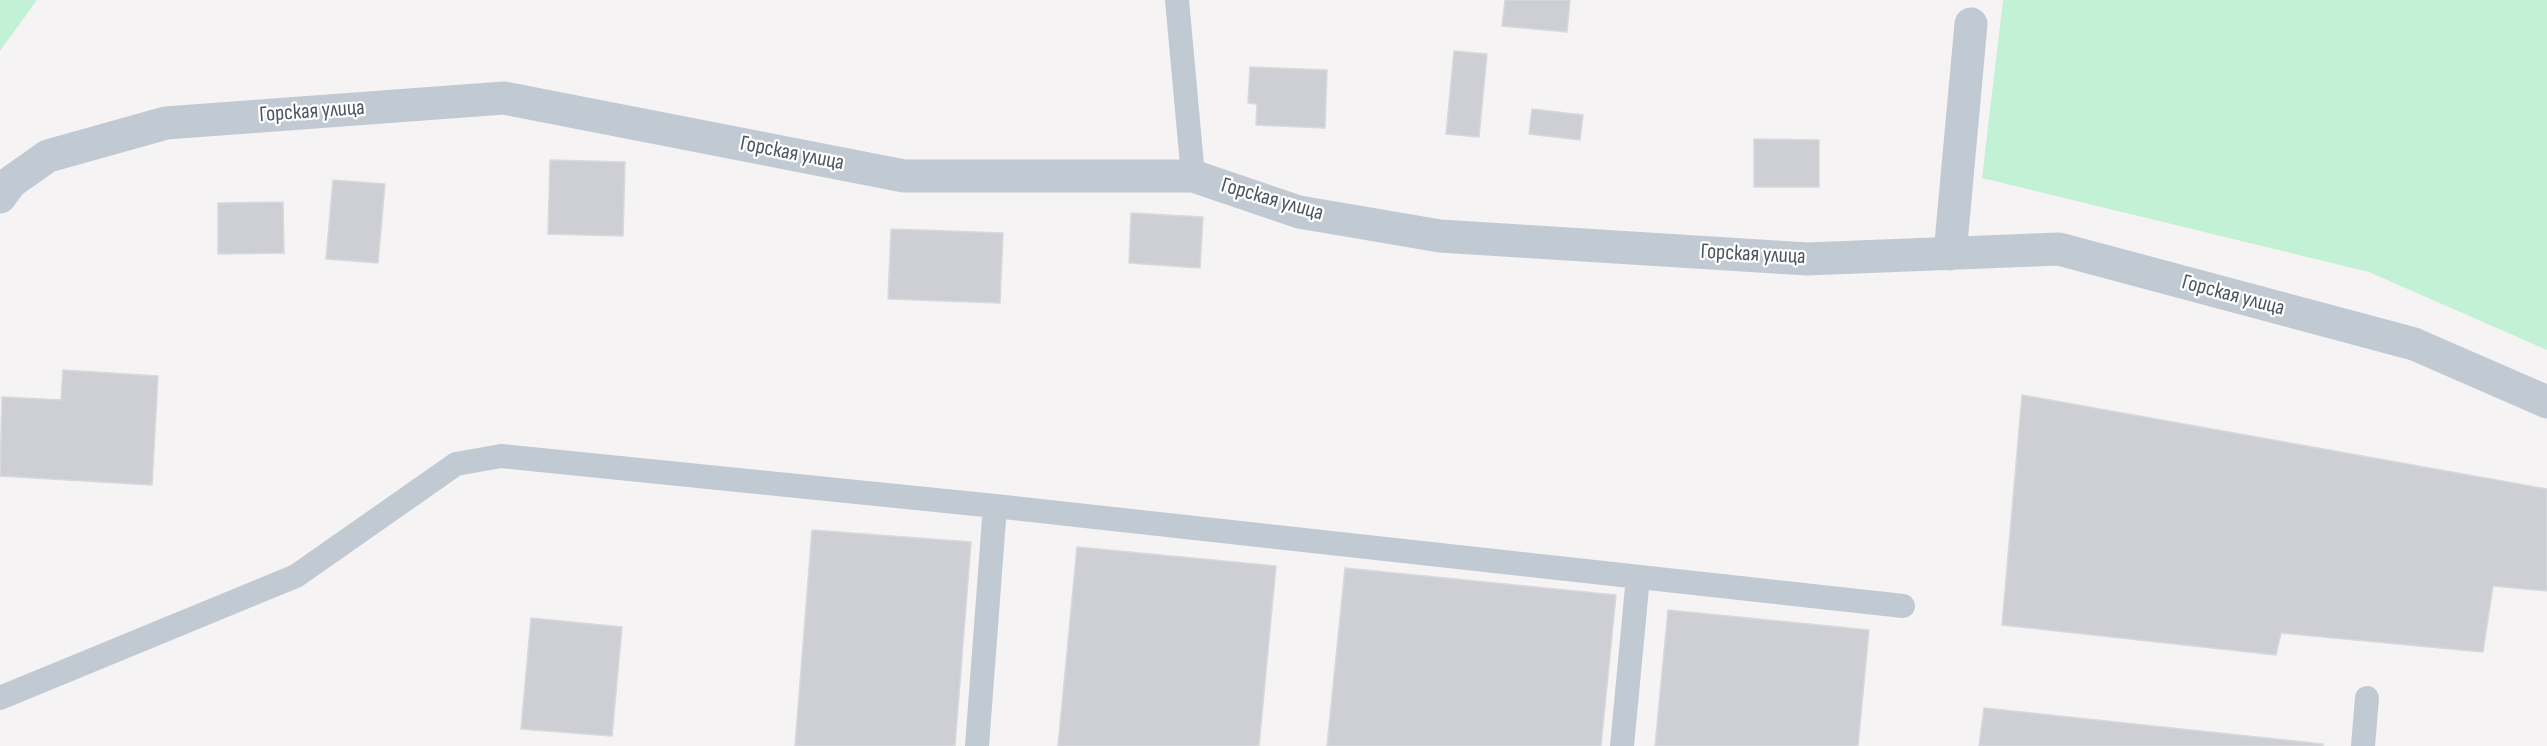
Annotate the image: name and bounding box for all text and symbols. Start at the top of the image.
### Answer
street label: Горская улица [259,95,365,129]
street label: Горская улица [738,131,846,177]
street label: Горская улица [1218,173,1326,227]
street label: Горская улица [1700,239,1806,271]
street label: Горская улица [2179,270,2287,322]

